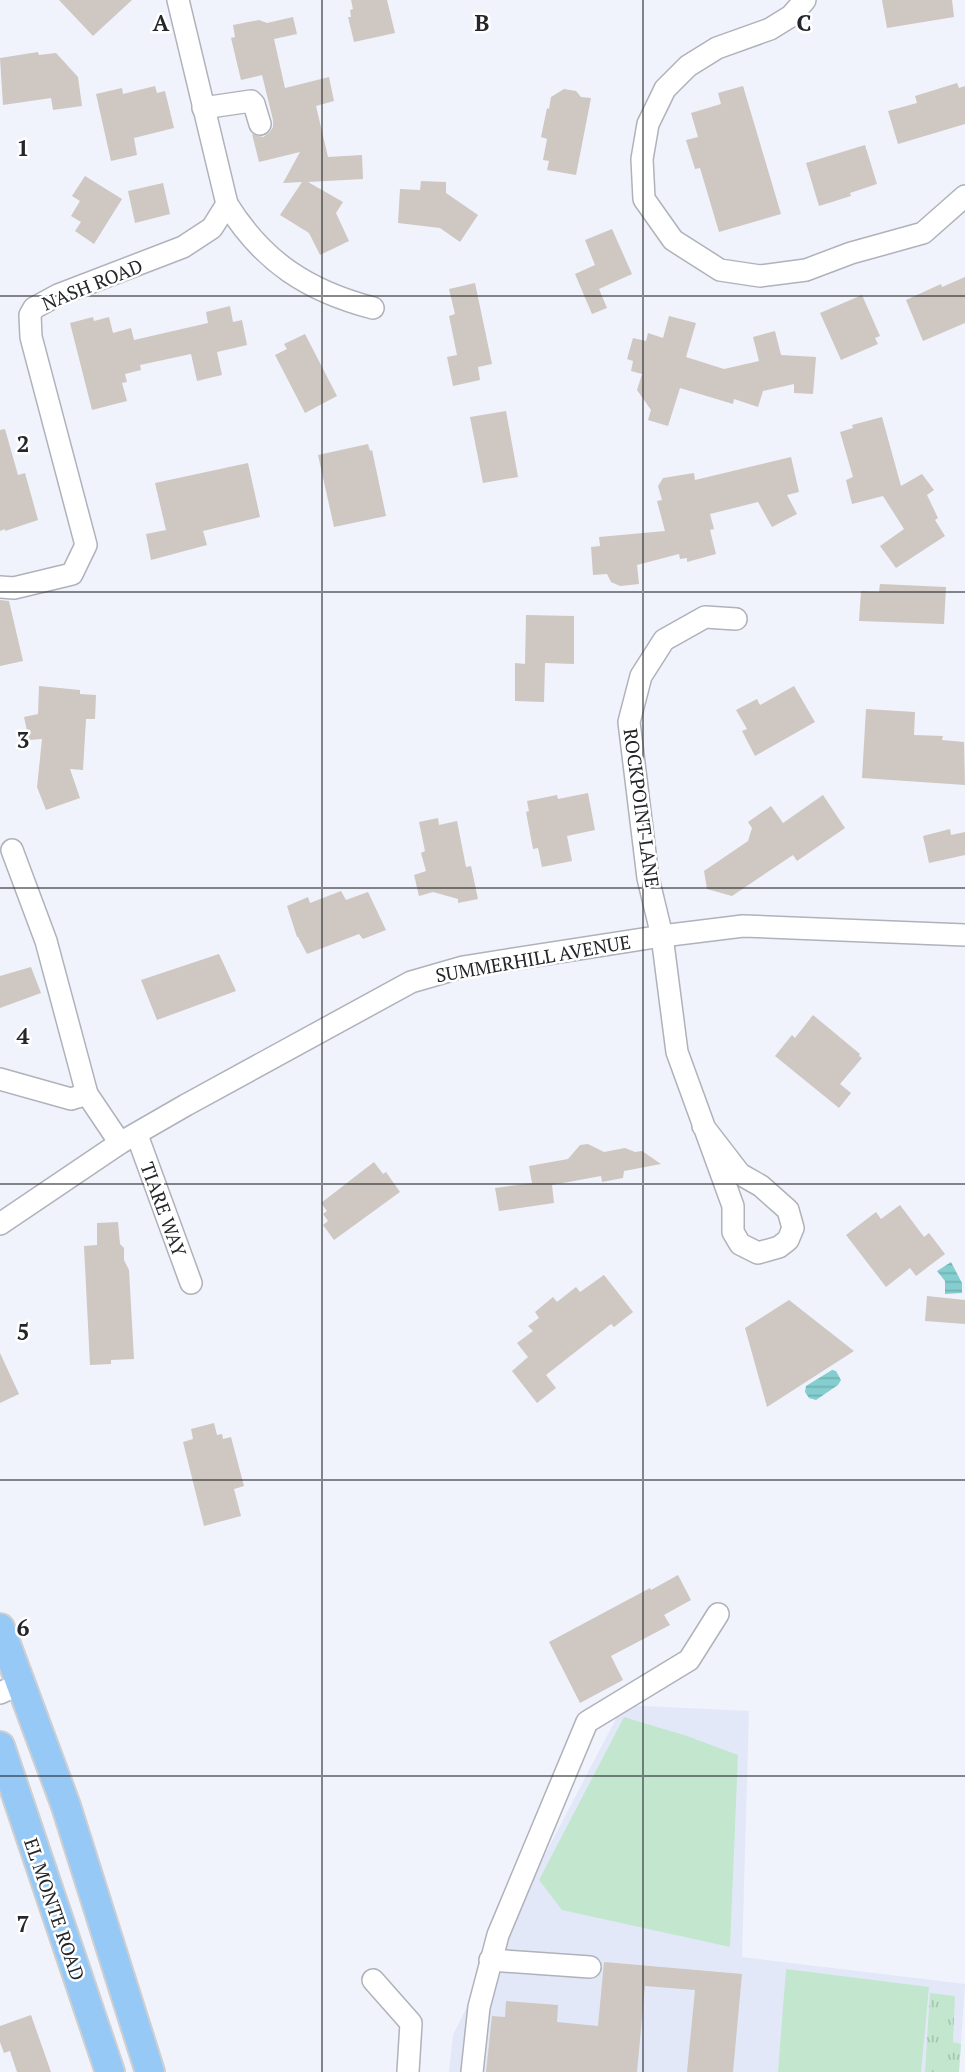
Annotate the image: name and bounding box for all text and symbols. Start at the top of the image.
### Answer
text: A [153,7,170,38]
text: B [475,7,490,38]
text: C [797,7,812,38]
text: 1 [17,132,30,163]
street label: NASH ROAD [38,252,146,316]
text: 2 [17,428,30,459]
text: 3 [17,724,30,755]
street label: ROCKPOINT LANE [618,727,666,889]
street label: SUMMERHILL AVENUE [434,929,632,987]
text: 4 [17,1020,30,1051]
street label: TIARE WAY [135,1158,193,1260]
text: 5 [17,1316,30,1347]
text: 6 [17,1612,30,1643]
street label: EL MONTE ROAD [19,1835,91,1983]
text: 7 [17,1908,30,1939]

